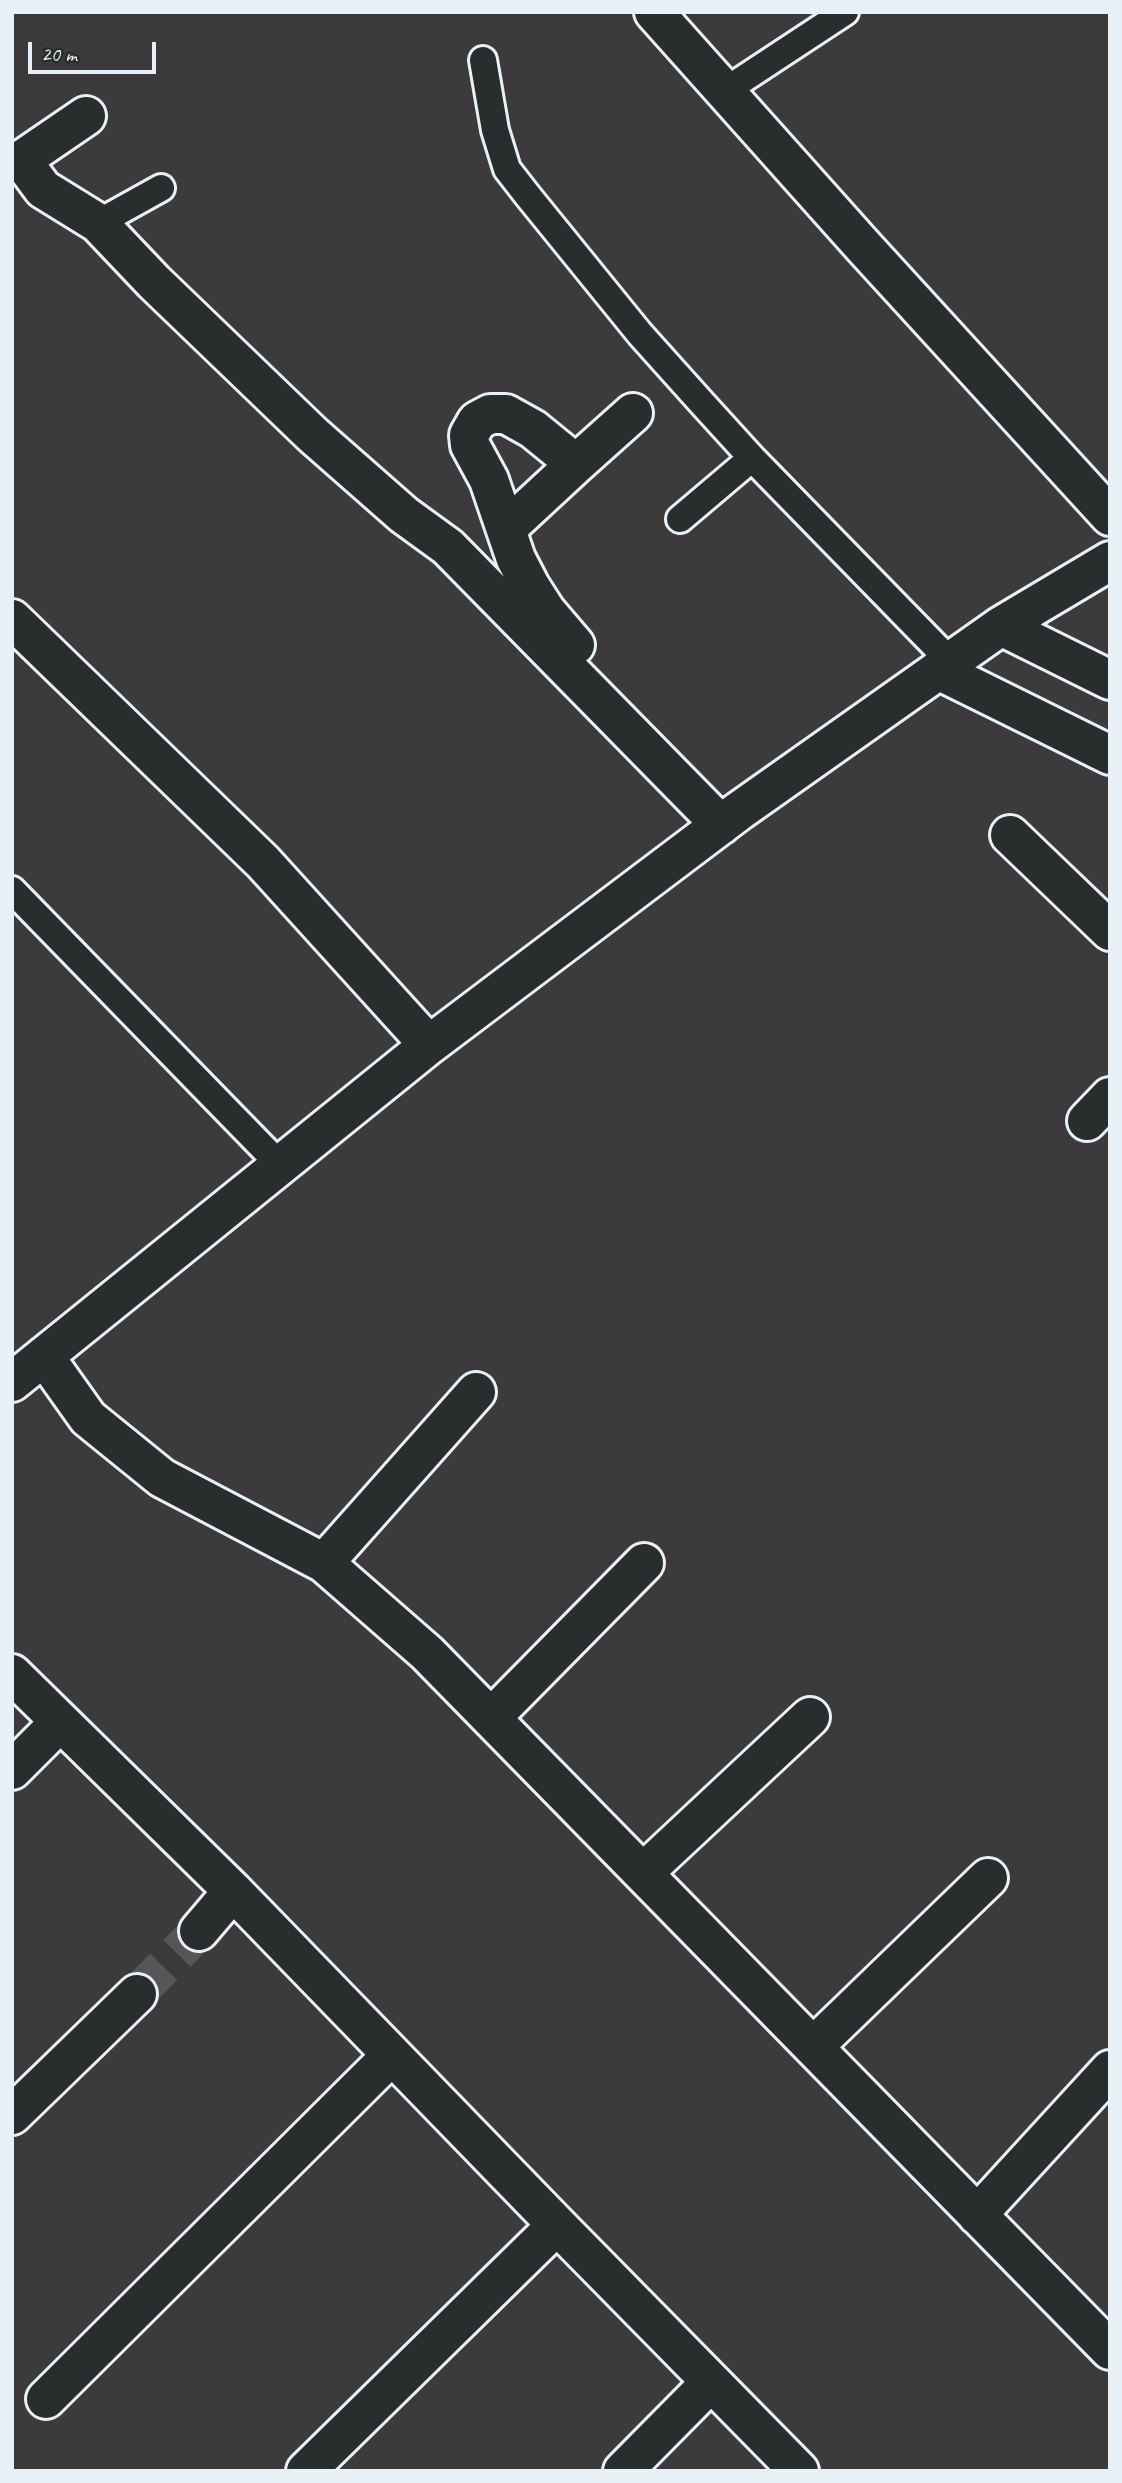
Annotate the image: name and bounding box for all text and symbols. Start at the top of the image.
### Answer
scale bar [32,28,159,72]
text: 20 m [41,41,77,67]

